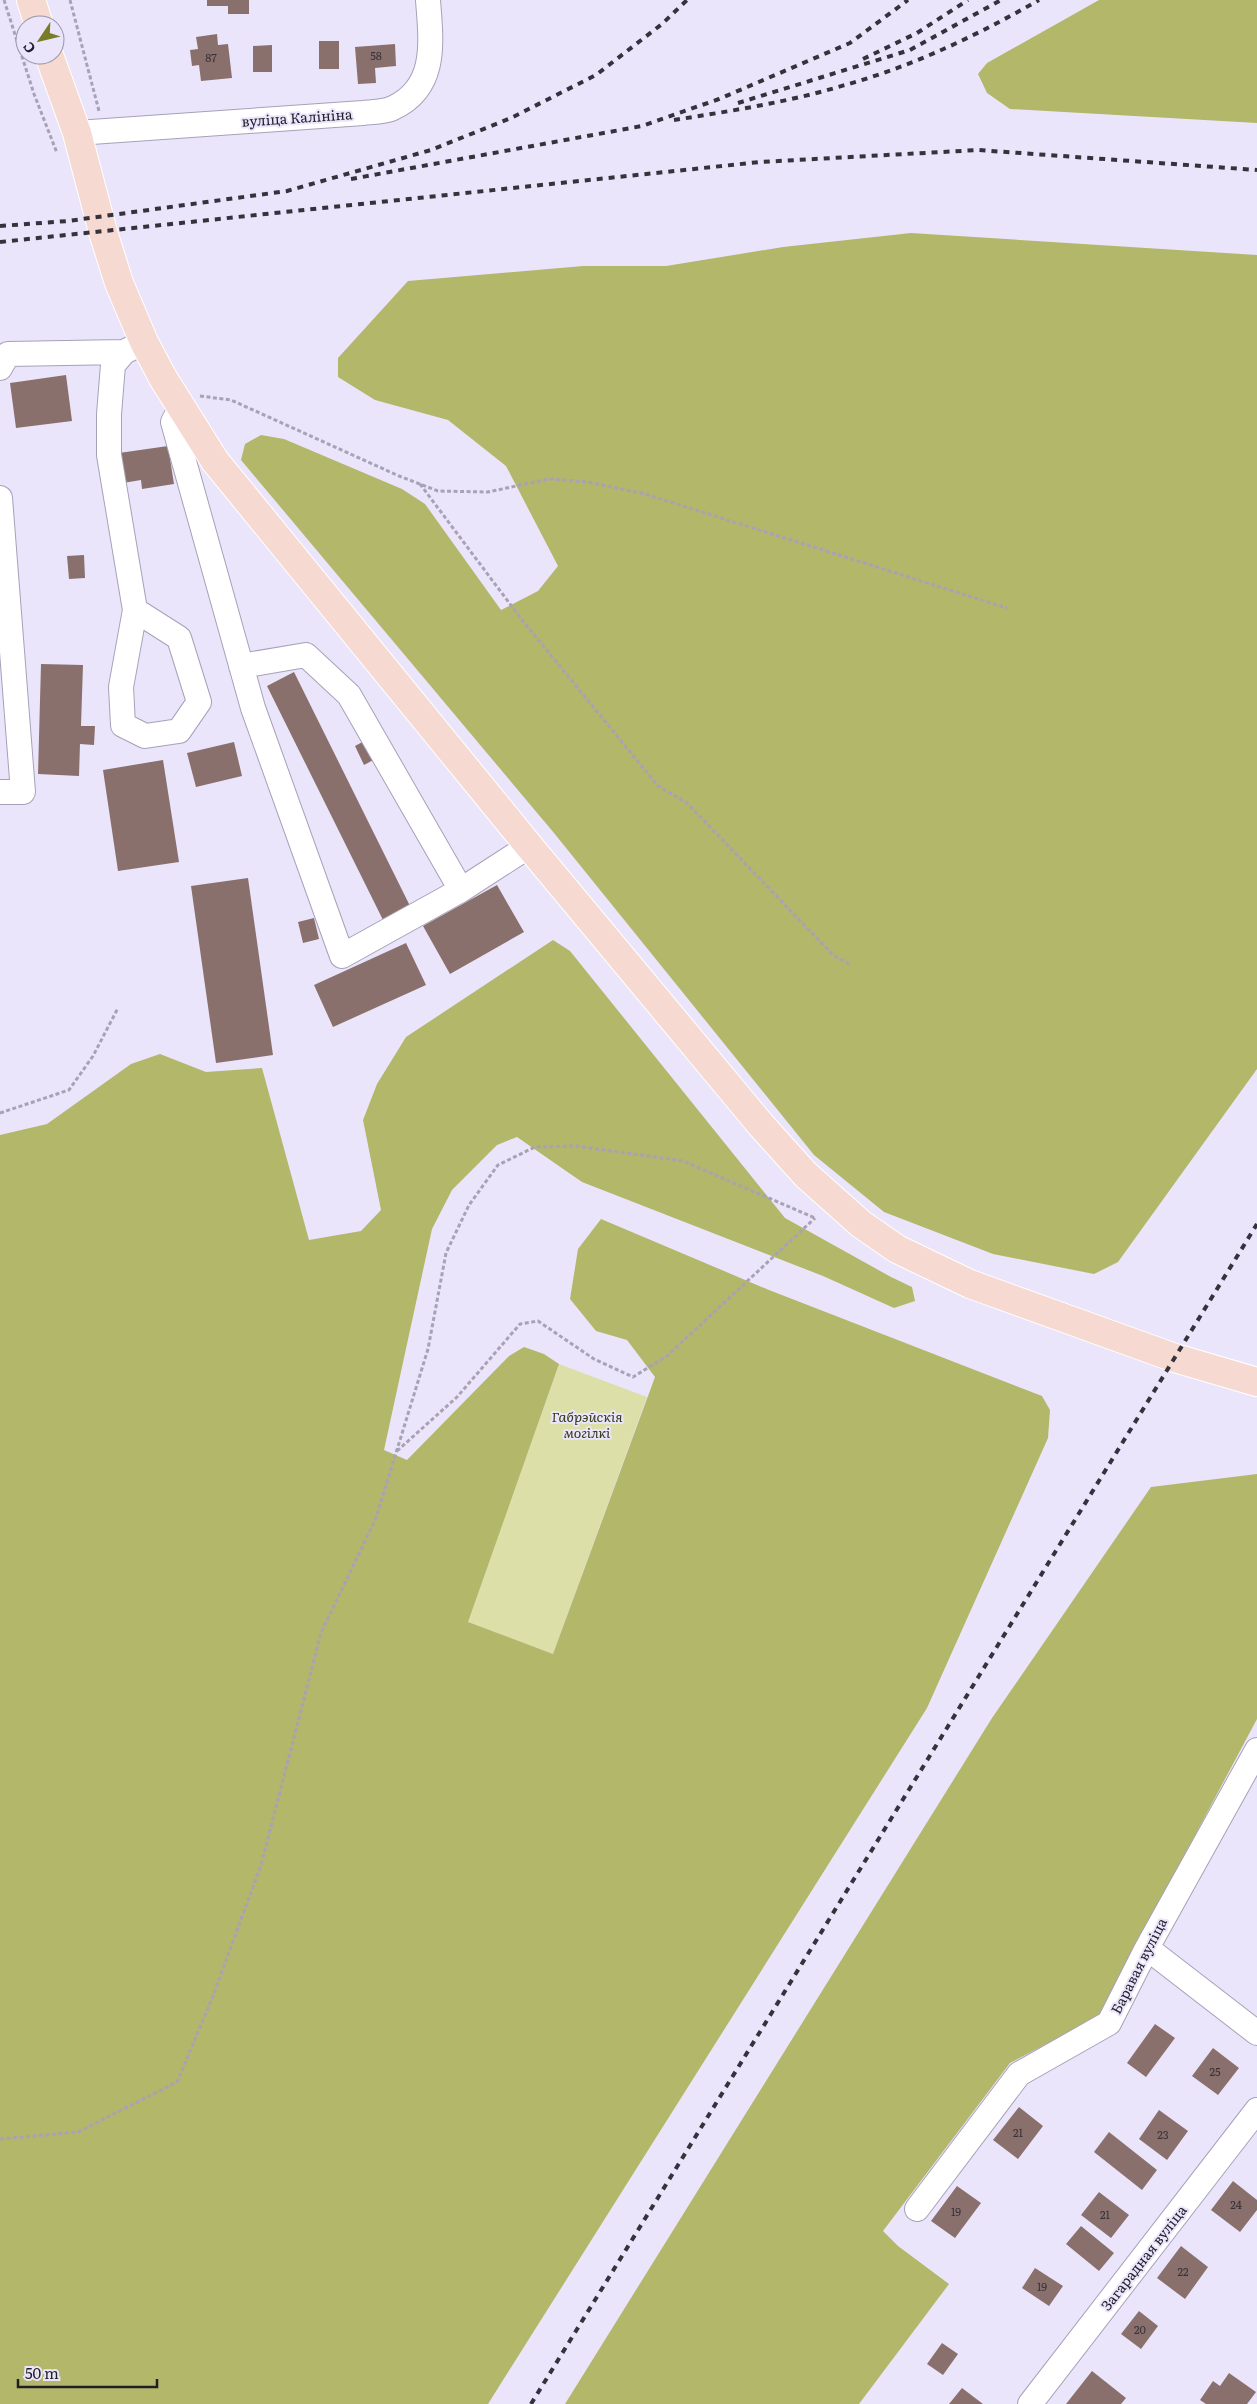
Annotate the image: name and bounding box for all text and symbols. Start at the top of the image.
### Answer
north arrow [15,15,65,65]
text: С [17,38,40,58]
house number: 58 [370,47,382,63]
house number: 87 [205,49,217,65]
street label: вуліца Калініна [241,103,353,131]
park label: Габрэйскія могілкі [552,1406,623,1442]
street label: Баравая вуліца [1105,1914,1171,2017]
house number: 25 [1209,2063,1221,2079]
house number: 21 [1013,2124,1024,2140]
house number: 23 [1157,2126,1169,2142]
house number: 24 [1230,2196,1242,2212]
street label: Загарадная вуліца [1096,2200,1191,2314]
house number: 19 [951,2203,961,2219]
house number: 21 [1100,2206,1111,2222]
house number: 22 [1177,2263,1189,2279]
house number: 19 [1037,2278,1047,2294]
house number: 20 [1134,2321,1146,2337]
scale bar [18,2356,156,2388]
text: 50 m [25,2361,59,2384]

